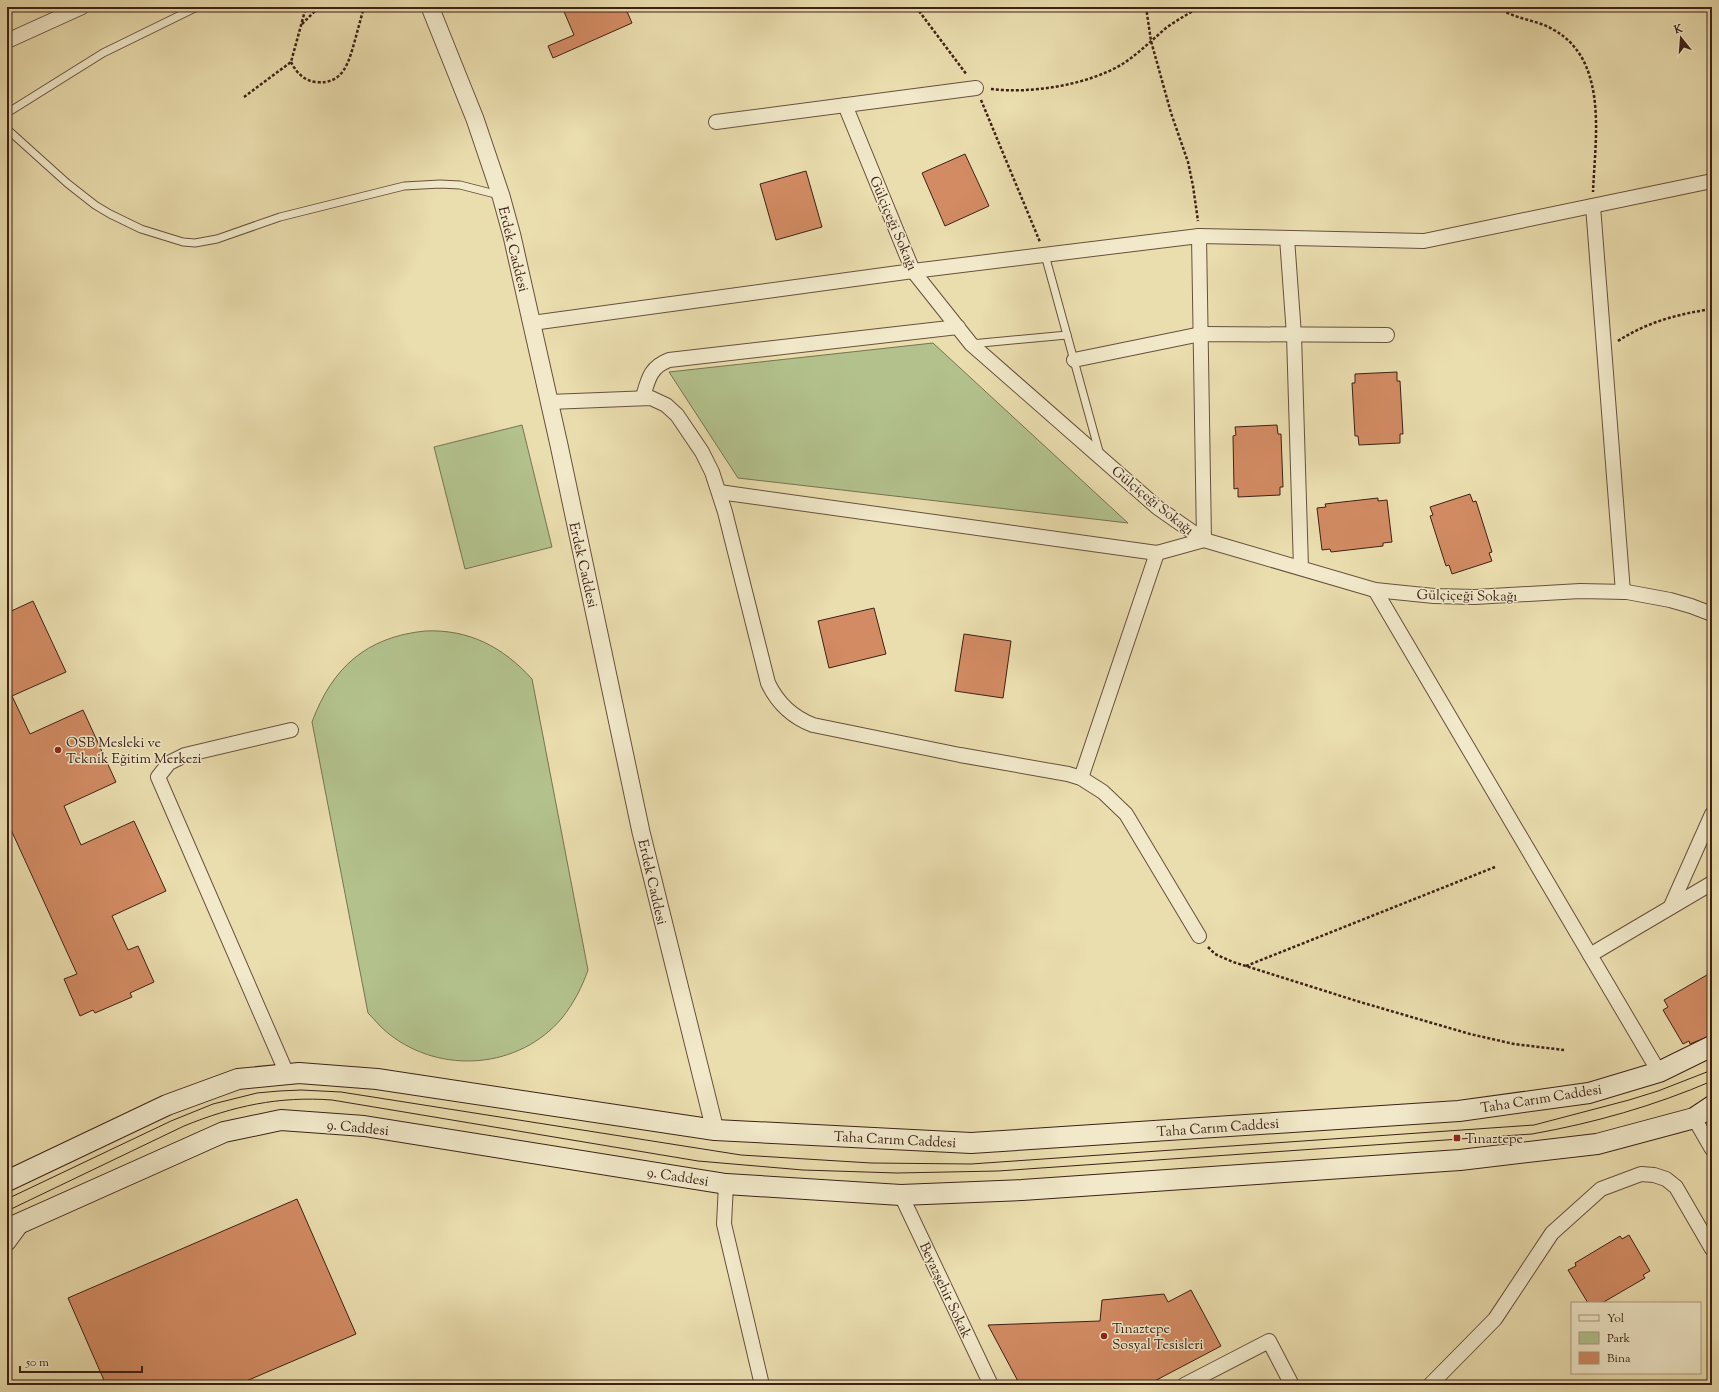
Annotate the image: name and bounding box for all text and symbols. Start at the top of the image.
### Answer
north arrow [1661,18,1701,58]
text: K [1671,21,1685,39]
street label: Gülçiçeği Sokağı [863,173,921,274]
street label: Erdek Caddesi [492,205,532,294]
street label: Gülçiçeği Sokağı [1106,462,1197,541]
street label: Erdek Caddesi [562,521,602,610]
street label: Gülçiçeği Sokağı [1416,586,1518,608]
place label: OSB Mesleki ve Teknik Eğitim Merkezi [66,734,202,770]
marker: OSB Mesleki ve Teknik Eğitim Merkezi [53,745,63,755]
street label: Erdek Caddesi [631,838,671,927]
street label: Taha Carım Caddesi [1479,1080,1604,1119]
street label: Taha Carım Caddesi [1156,1115,1280,1143]
street label: 9. Caddesi [326,1116,390,1142]
street label: Taha Carım Caddesi [833,1128,957,1154]
place label: Tınaztepe [1465,1130,1523,1150]
marker: Tınaztepe [1452,1133,1462,1143]
street label: 9. Caddesi [645,1163,710,1193]
street label: Beyazşehir Sokak [913,1240,975,1342]
legend [1571,1302,1701,1374]
text: Yol [1607,1310,1625,1328]
place label: Tınaztepe Sosyal Tesisleri [1112,1320,1203,1356]
text: Park [1607,1330,1630,1348]
marker: Tınaztepe Sosyal Tesisleri [1099,1331,1109,1341]
scale bar [20,1348,142,1374]
text: Bina [1607,1350,1631,1368]
text: 50 m [25,1354,49,1372]

